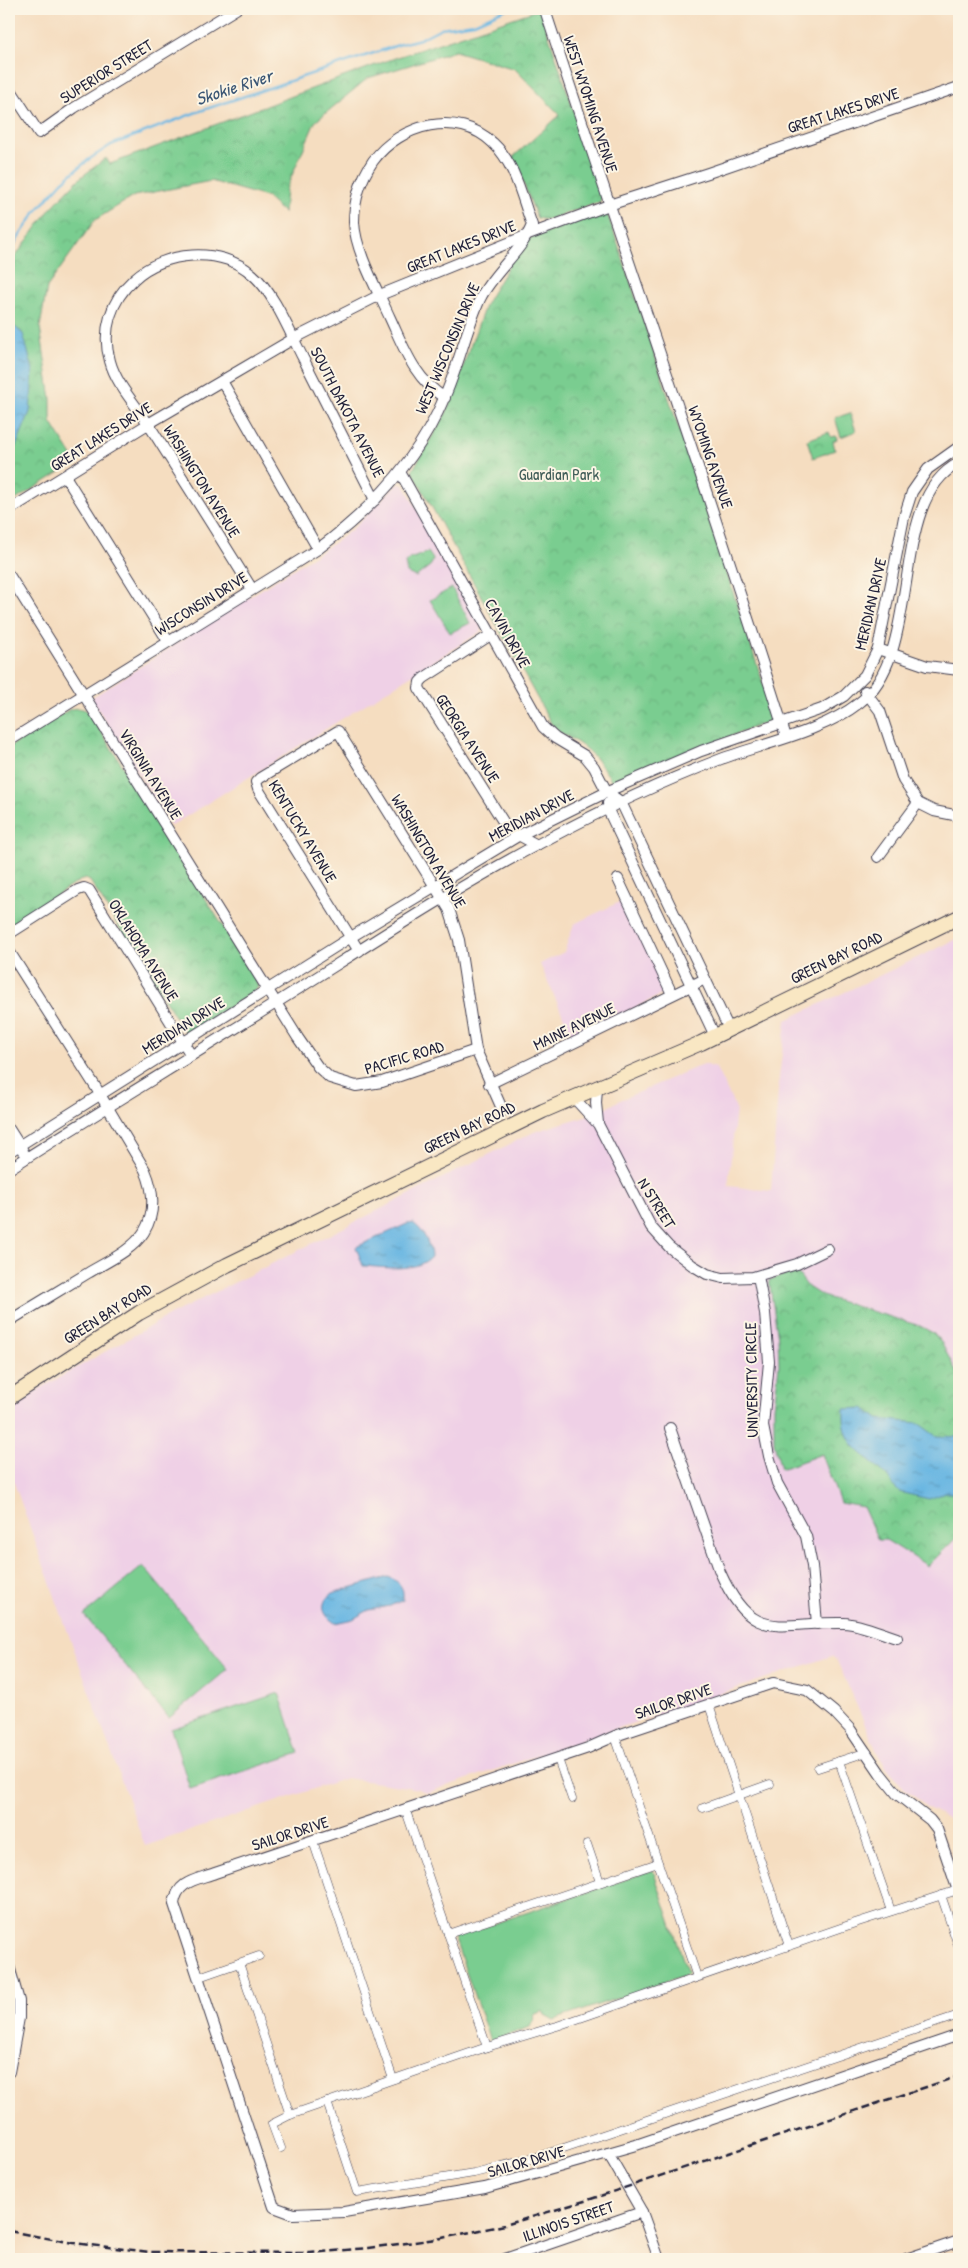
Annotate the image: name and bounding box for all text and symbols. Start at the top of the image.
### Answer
street label: SUPERIOR STREET [55,33,157,108]
street label: WEST WYOMING AVENUE [558,33,624,175]
water label: Skokie River [192,62,278,111]
street label: GREAT LAKES DRIVE [784,82,902,138]
street label: GREAT LAKES DRIVE [403,214,519,278]
street label: WEST WISCONSIN DRIVE [409,279,485,417]
street label: SOUTH DAKOTA AVENUE [306,343,390,481]
street label: GREAT LAKES DRIVE [46,396,156,476]
street label: WYOMING AVENUE [683,403,739,511]
street label: WASHINGTON AVENUE [158,420,246,542]
park label: Guardian Park [519,463,599,485]
street label: MERIDIAN DRIVE [849,556,891,652]
street label: WISCONSIN DRIVE [151,566,251,640]
street label: CAVIN DRIVE [480,594,536,672]
street label: GEORGIA AVENUE [431,689,505,787]
street label: VIRGINIA AVENUE [114,724,188,824]
street label: KENTUCKY AVENUE [264,775,342,887]
street label: MERIDIAN DRIVE [484,783,578,847]
street label: WASHINGTON AVENUE [386,790,472,912]
street label: OKLAHOMA AVENUE [104,895,184,1005]
street label: GREEN BAY ROAD [786,925,886,989]
street label: MERIDIAN DRIVE [137,991,229,1059]
street label: MAINE AVENUE [529,997,619,1055]
street label: PACIFIC ROAD [362,1034,447,1079]
street label: GREEN BAY ROAD [419,1095,519,1159]
street label: N STREET [633,1173,681,1233]
street label: GREEN BAY ROAD [59,1277,155,1349]
street label: UNIVERSITY CIRCLE [739,1322,763,1438]
street label: SAILOR DRIVE [632,1678,714,1724]
street label: SAILOR DRIVE [249,1810,331,1856]
street label: SAILOR DRIVE [485,2139,567,2183]
street label: ILLINOIS STREET [519,2195,617,2247]

